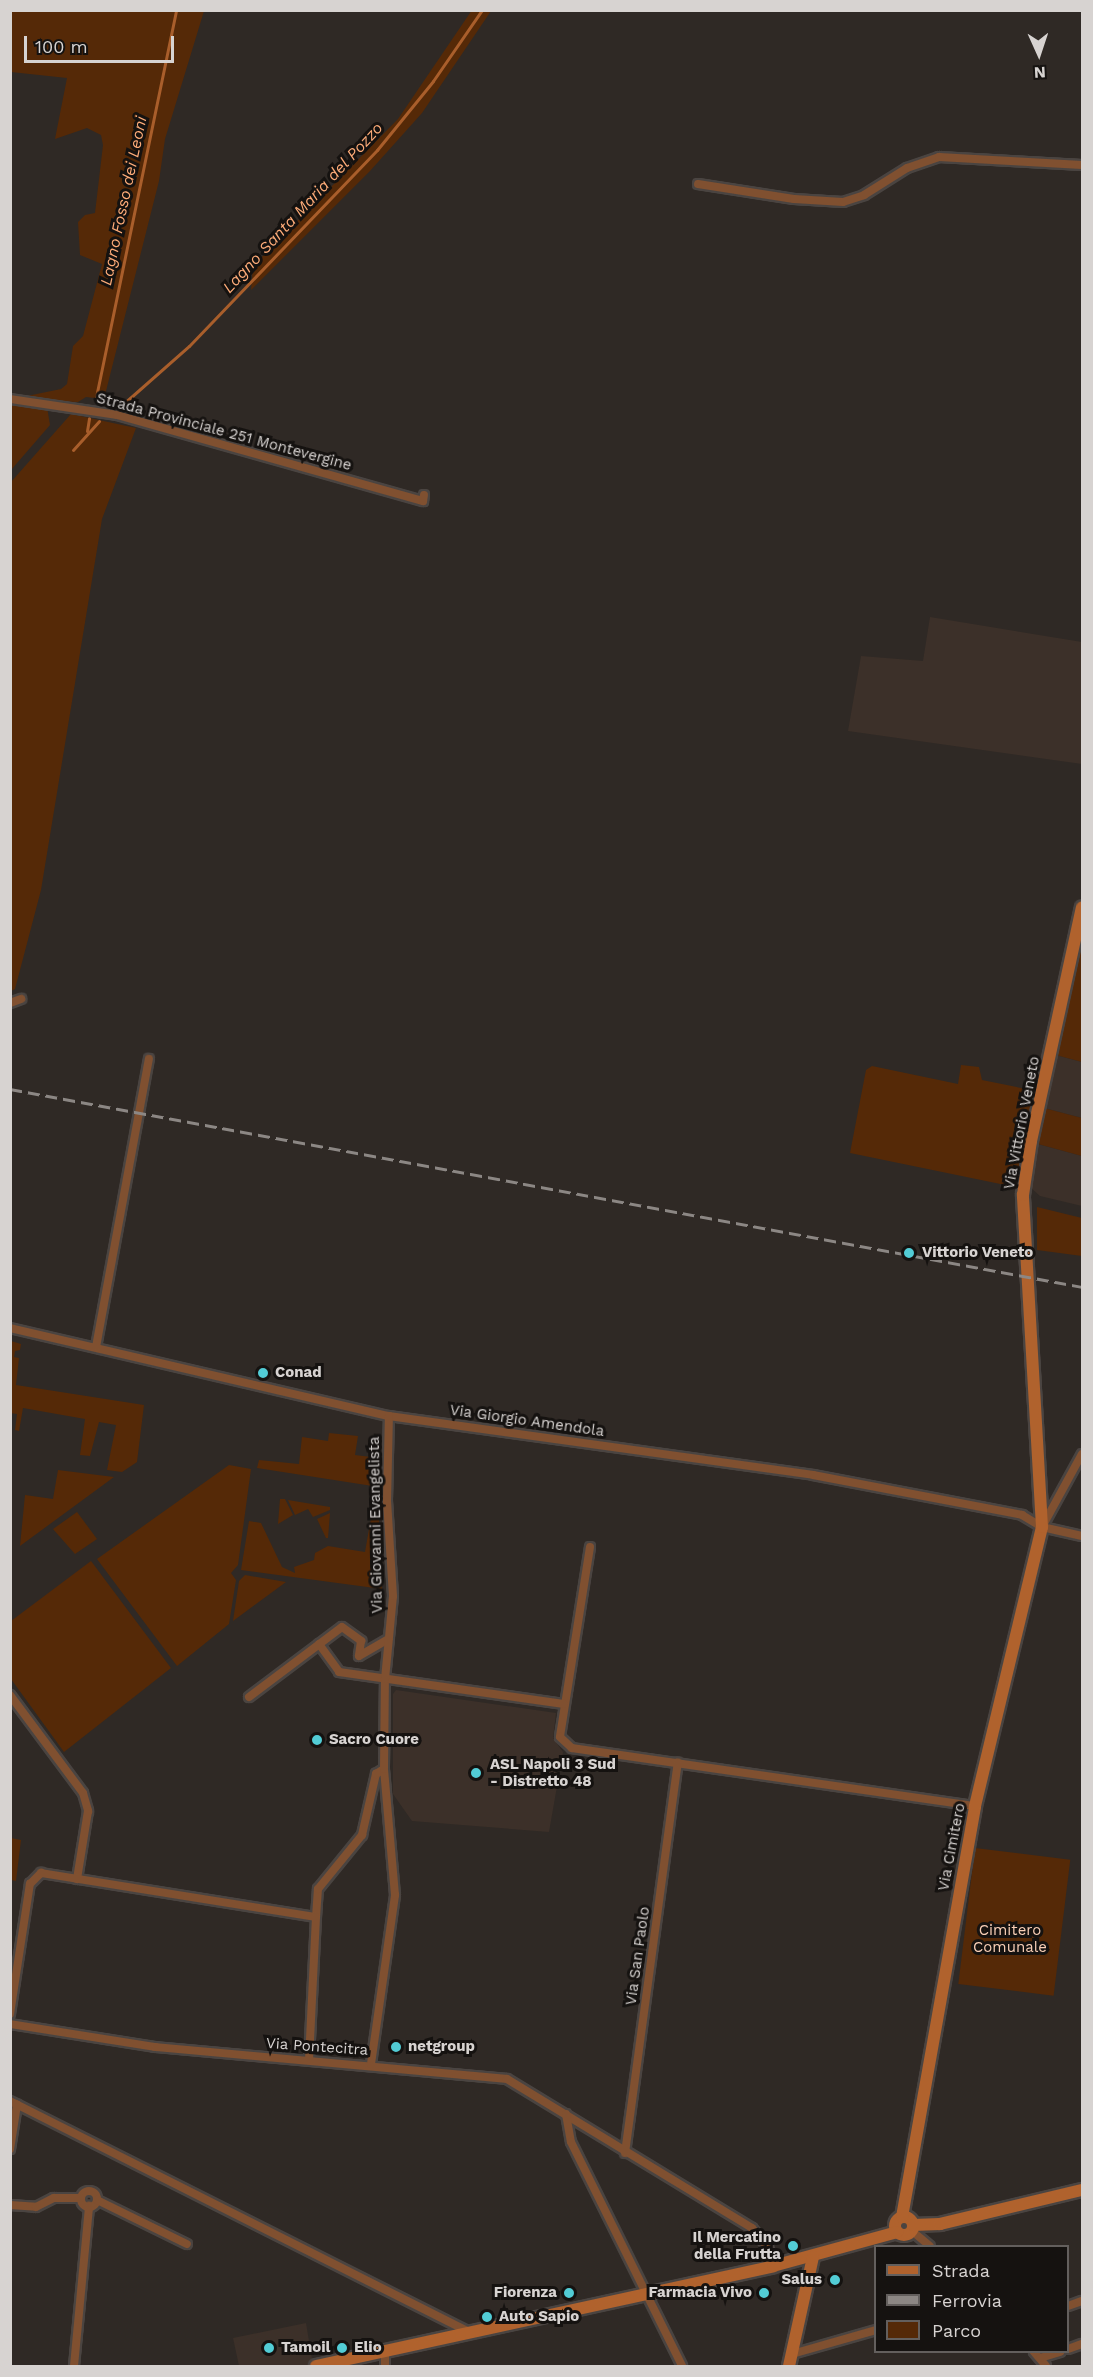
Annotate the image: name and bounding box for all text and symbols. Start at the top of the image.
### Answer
scale bar [27,24,177,62]
north arrow [1009,24,1069,84]
text: 100 m [35,36,88,57]
text: N [1034,63,1046,82]
water label: Lagno Fosso dei Leoni [97,115,151,287]
water label: Lagno Santa Maria del Pozzo [219,119,387,297]
street label: Strada Provinciale 251 Montevergine [94,389,354,475]
street label: Via Vittorio Veneto [1000,1054,1044,1192]
marker: Vittorio Veneto [900,1244,918,1262]
place label: Vittorio Veneto [922,1244,1034,1262]
place label: Conad [275,1364,322,1382]
marker: Conad [256,1366,270,1380]
street label: Via Giorgio Amendola [448,1401,606,1441]
street label: Via Giovanni Evangelista [365,1436,387,1614]
place label: Sacro Cuore [329,1731,419,1749]
marker: Sacro Cuore [310,1733,324,1747]
place label: ASL Napoli 3 Sud - Distretto 48 [490,1755,616,1790]
marker: ASL Napoli 3 Sud - Distretto 48 [467,1764,485,1782]
street label: Via Cimitero [935,1801,969,1893]
street label: Via San Paolo [622,1905,654,2007]
park label: Cimitero Comunale [973,1921,1047,1956]
street label: Via Pontecitra [265,2034,369,2060]
place label: netgroup [408,2038,475,2056]
marker: netgroup [389,2040,403,2054]
place label: Il Mercatino della Frutta [692,2228,781,2263]
marker: Il Mercatino della Frutta [786,2239,800,2253]
legend [874,2245,1069,2353]
text: Strada [932,2260,990,2281]
place label: Salus [782,2271,822,2289]
marker: Salus [826,2271,844,2289]
place label: Fiorenza [494,2284,557,2302]
place label: Farmacia Vivo [648,2284,752,2302]
marker: Fiorenza [562,2286,576,2300]
marker: Farmacia Vivo [757,2286,771,2300]
text: Ferrovia [932,2290,1002,2311]
place label: Auto Sapio [499,2308,579,2326]
marker: Auto Sapio [480,2310,494,2324]
text: Parco [932,2320,981,2341]
place label: Tamoil [281,2339,331,2357]
place label: Elio [354,2339,382,2357]
marker: Tamoil [262,2341,276,2355]
marker: Elio [335,2341,349,2355]

